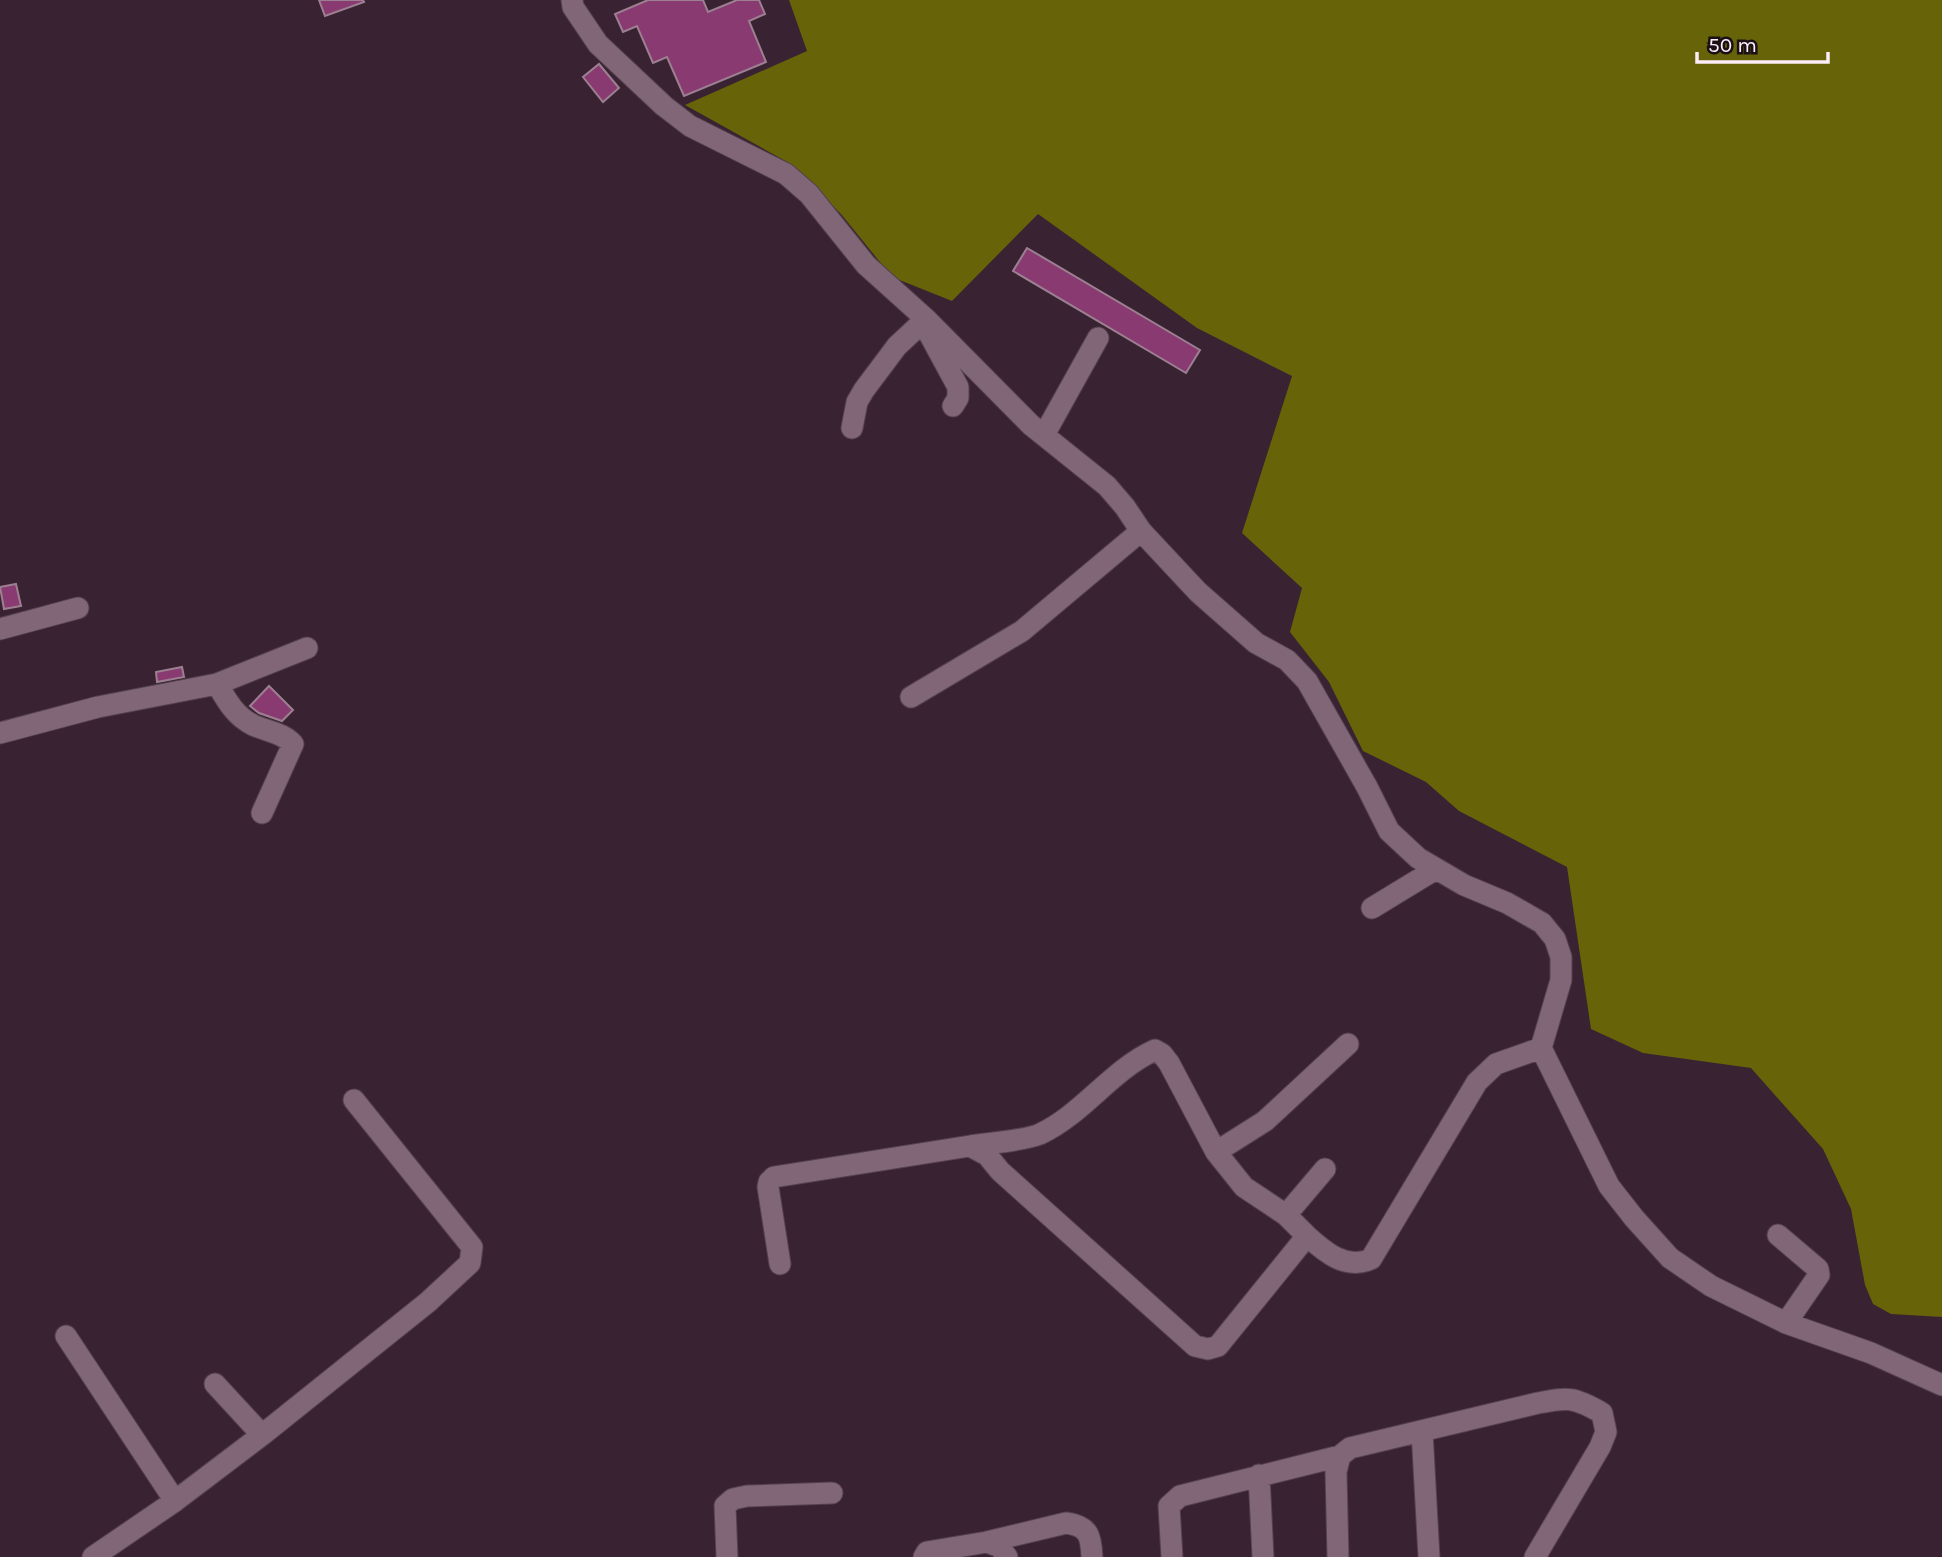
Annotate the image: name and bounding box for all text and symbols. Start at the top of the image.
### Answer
scale bar [1697,21,1828,65]
text: 50 m [1708,33,1757,57]

